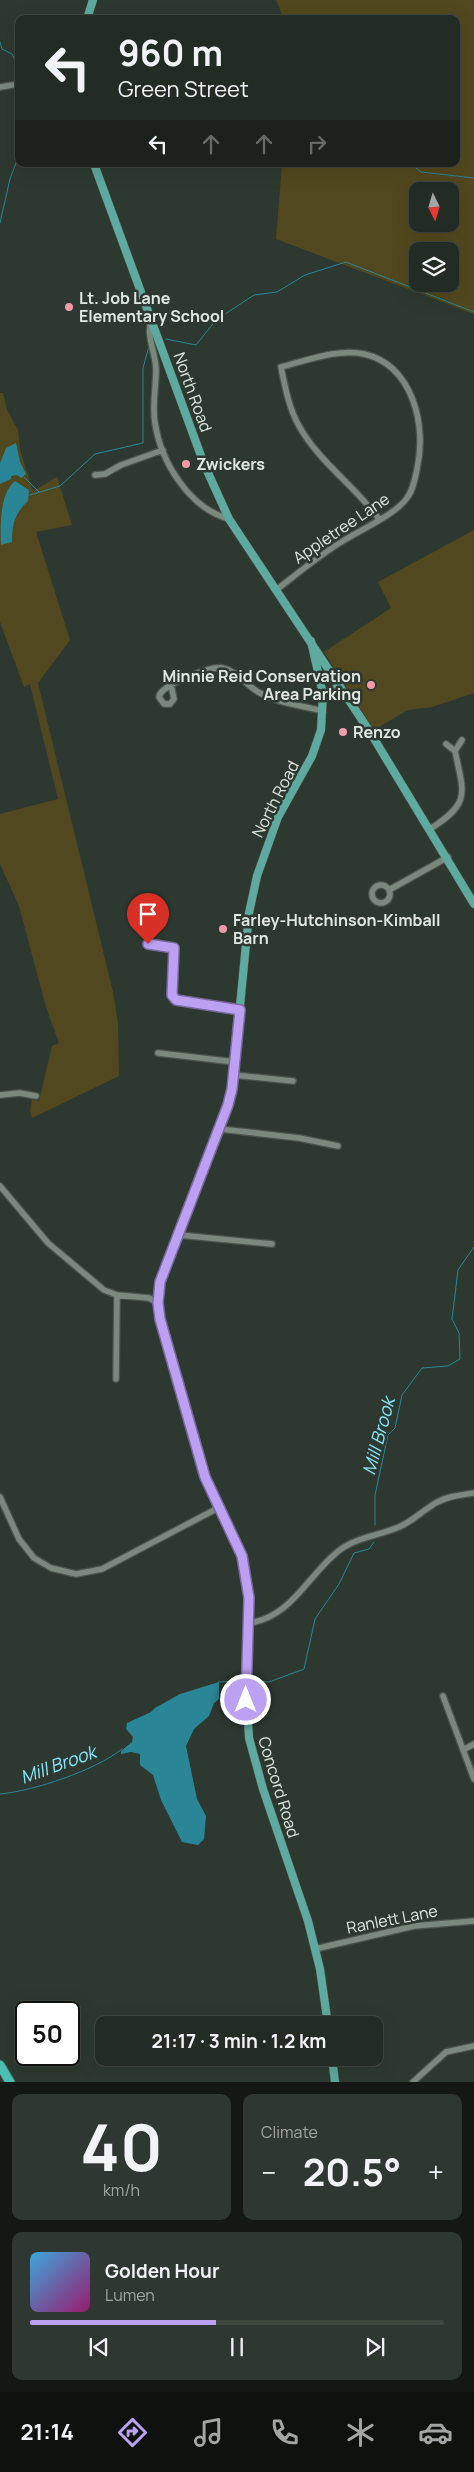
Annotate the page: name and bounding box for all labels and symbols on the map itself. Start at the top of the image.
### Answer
north arrow [409,182,459,232]
place label: Lt. Job Lane Elementary School [79,287,224,327]
marker: Lt. Job Lane Elementary School [63,301,75,313]
street label: North Road [168,349,218,435]
place label: Zwickers [196,453,265,475]
marker: Zwickers [180,458,192,470]
street label: Appletree Lane [288,488,394,568]
place label: Minnie Reid Conservation Area Parking [162,665,361,705]
marker: Minnie Reid Conservation Area Parking [365,679,377,691]
place label: Renzo [353,721,401,743]
marker: Renzo [337,726,349,738]
street label: North Road [246,757,304,841]
pin [127,893,169,944]
place label: Farley-Hutchinson-Kimball Barn [233,909,441,949]
marker: Farley-Hutchinson-Kimball Barn [217,923,229,935]
water label: Mill Brook [356,1392,401,1477]
position arrow [219,1673,271,1725]
street label: Concord Road [253,1734,305,1840]
water label: Mill Brook [17,1738,102,1789]
street label: Ranlett Lane [345,1899,439,1939]
speed limit sign: 50 [15,2001,80,2066]

